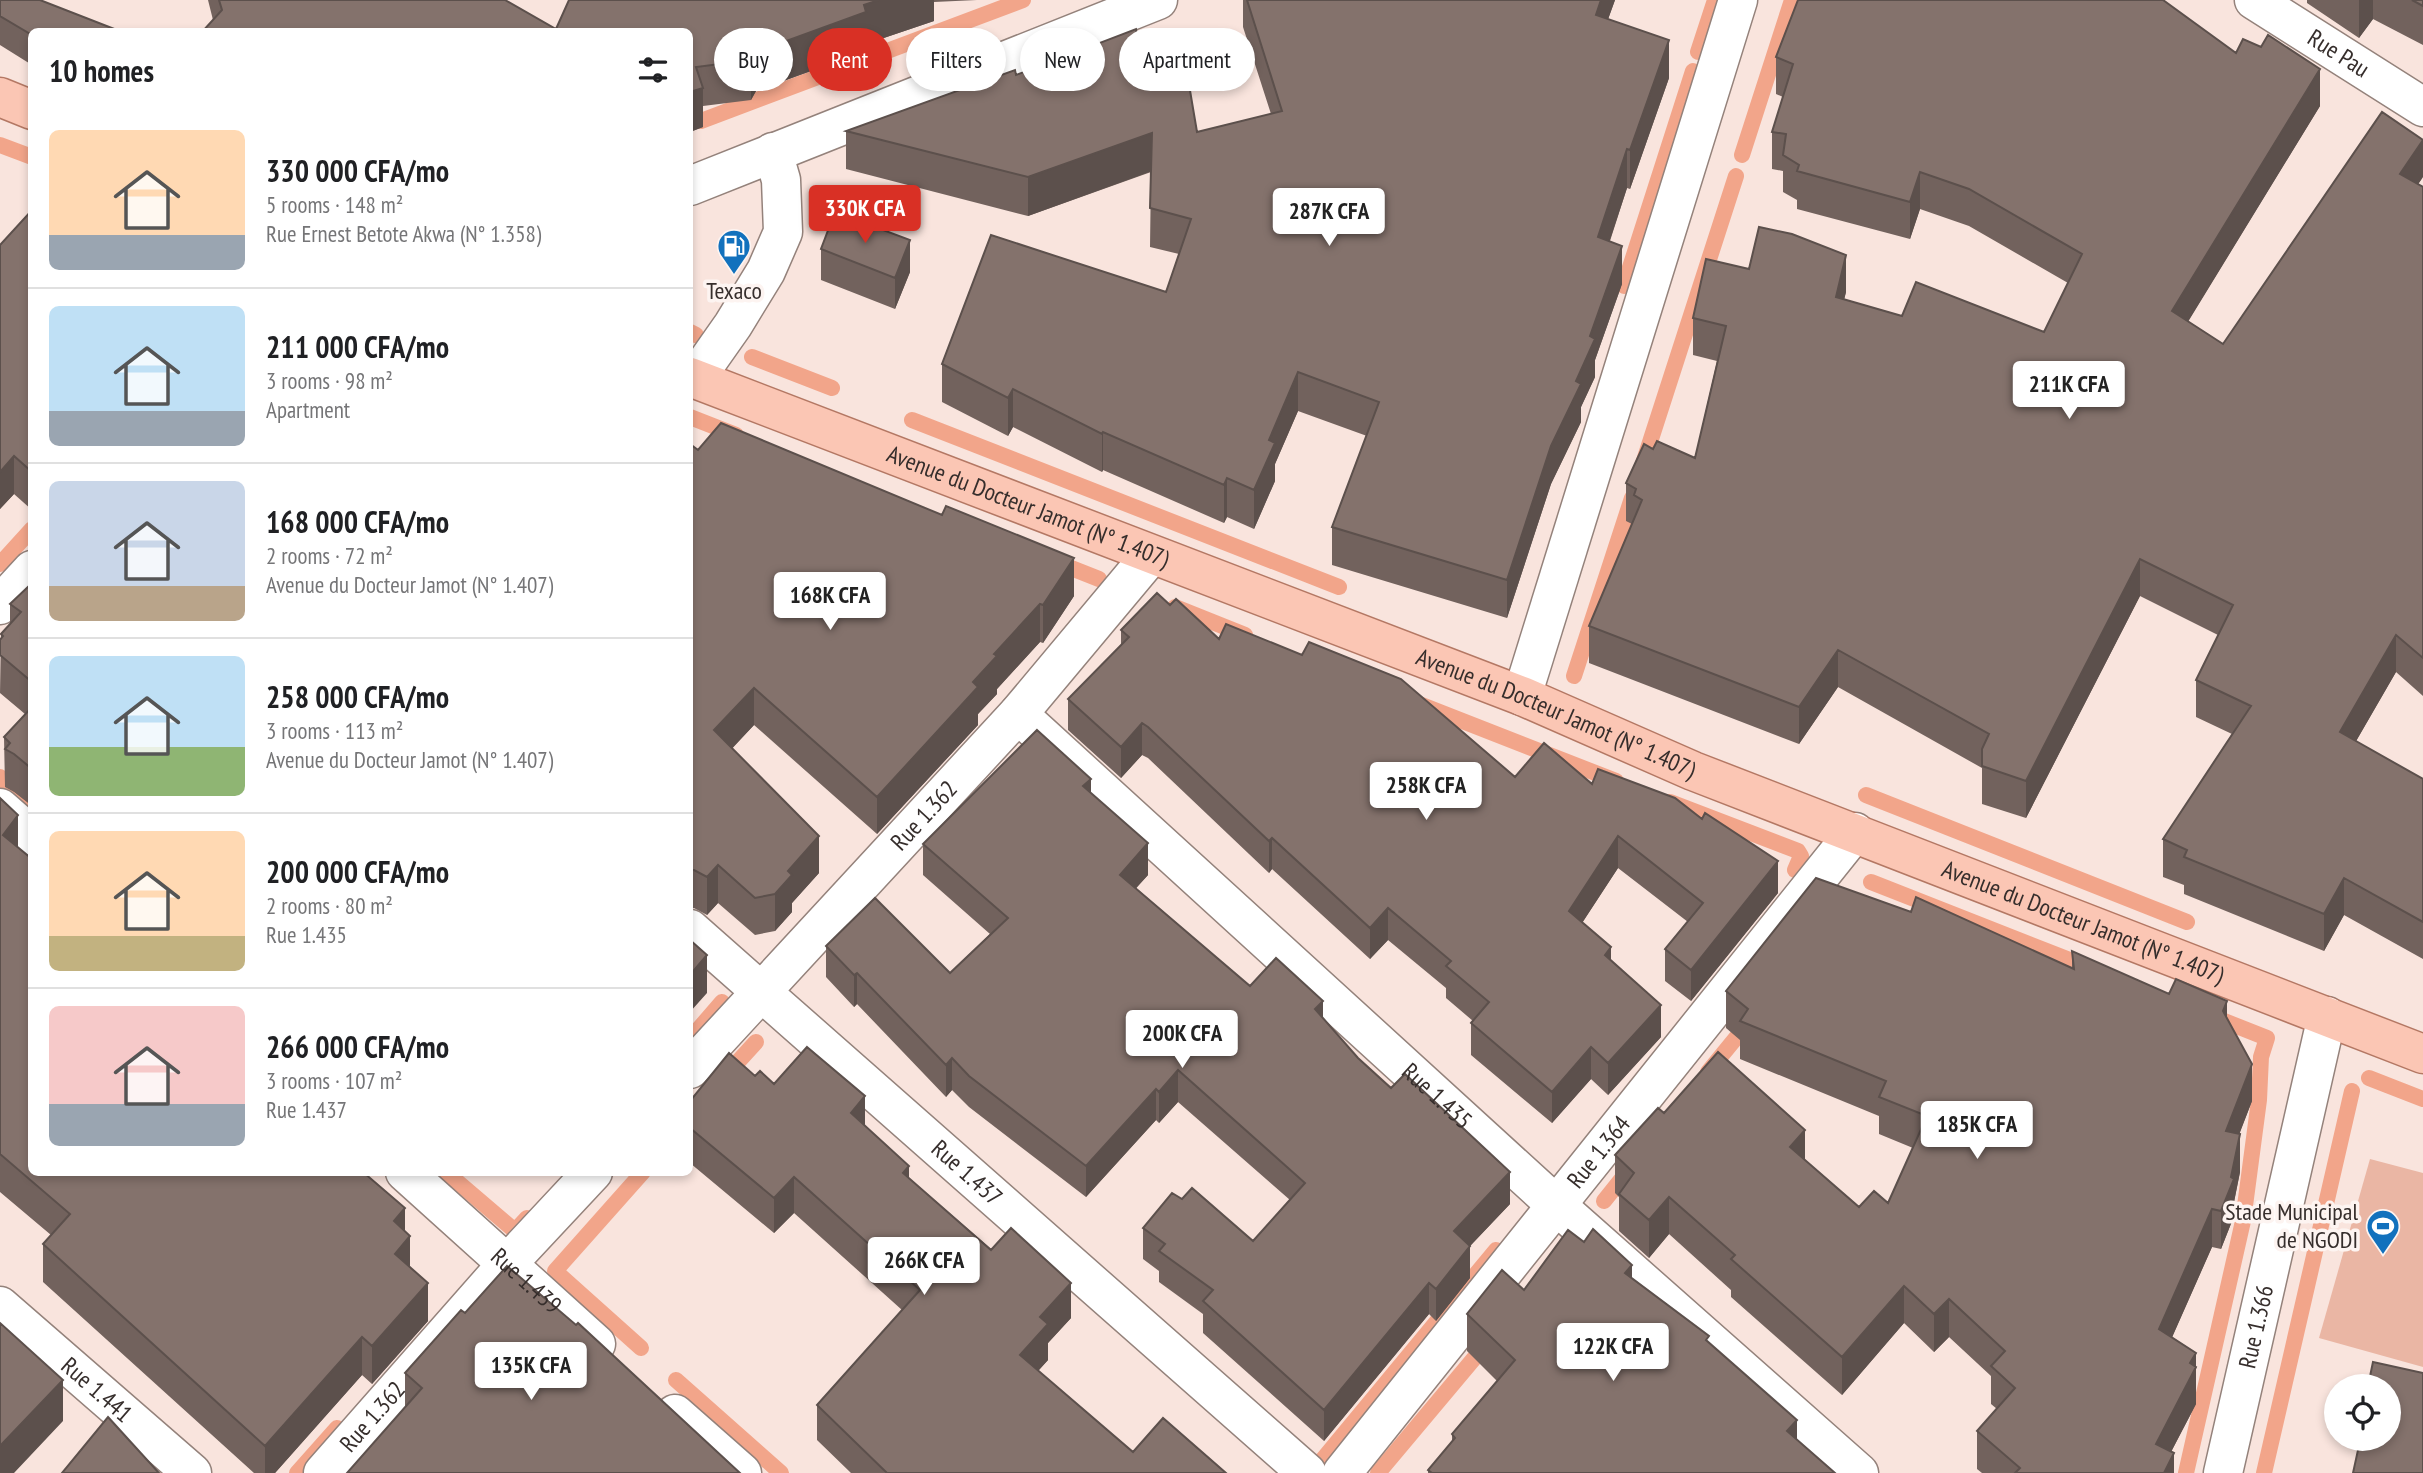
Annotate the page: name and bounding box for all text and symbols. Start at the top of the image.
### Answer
street label: Rue Pau [2302,22,2375,84]
chip: Buy [714,28,793,91]
chip: Rent [807,28,892,91]
chip: Filters [906,28,1006,91]
chip: New [1020,28,1105,91]
chip: Apartment [1119,28,1255,91]
text: 10 homes [49,51,154,90]
icon: filters [634,51,672,89]
text: 330 000 CFA/mo [266,151,449,190]
icon: home [105,158,189,242]
pin: 330K CFA [793,186,937,245]
pin: 287K CFA [1257,188,1401,248]
text: 5 rooms · 148 m² [266,190,403,219]
text: 330K CFA [825,193,905,222]
text: 287K CFA [1289,196,1369,225]
text: Rue Ernest Betote Akwa (N° 1.358) [266,219,541,248]
fuel station icon: Texaco [715,227,753,276]
place label: Texaco [706,275,762,306]
text: 211 000 CFA/mo [266,327,449,366]
icon: home [105,334,189,418]
pin: 211K CFA [1997,362,2141,421]
text: 3 rooms · 98 m² [266,366,393,395]
text: 211K CFA [2029,369,2109,398]
text: Apartment [266,395,350,424]
street label: Avenue du Docteur Jamot (N° 1.407) [883,438,1174,574]
text: 168 000 CFA/mo [266,502,449,541]
icon: home [105,509,189,593]
text: 2 rooms · 72 m² [266,541,393,570]
text: Avenue du Docteur Jamot (N° 1.407) [266,570,553,599]
pin: 168K CFA [758,572,902,632]
text: 168K CFA [790,580,870,609]
street label: Avenue du Docteur Jamot (N° 1.407) [1412,641,1701,785]
text: 258 000 CFA/mo [266,677,449,716]
icon: home [105,684,189,768]
text: 3 rooms · 113 m² [266,716,403,745]
text: Avenue du Docteur Jamot (N° 1.407) [266,745,553,774]
pin: 258K CFA [1354,762,1498,822]
text: 258K CFA [1386,770,1466,799]
street label: Rue 1.362 [884,774,964,857]
text: 200 000 CFA/mo [266,852,449,891]
street label: Avenue du Docteur Jamot (N° 1.407) [1938,853,2229,990]
icon: home [105,859,189,943]
text: 2 rooms · 80 m² [266,891,393,920]
text: Rue 1.435 [266,920,347,949]
pin: 200K CFA [1110,1010,1254,1070]
text: 200K CFA [1142,1018,1222,1047]
text: 266 000 CFA/mo [266,1027,449,1066]
icon: home [105,1034,189,1118]
street label: Rue 1.435 [1395,1056,1479,1136]
text: 3 rooms · 107 m² [266,1066,402,1095]
text: Rue 1.437 [266,1095,347,1124]
pin: 185K CFA [1905,1102,2049,1161]
street label: Rue 1.364 [1560,1109,1637,1194]
text: 185K CFA [1937,1109,2017,1138]
street label: Rue 1.437 [925,1133,1009,1212]
place label: Stade Municipal de NGODI [2225,1196,2358,1255]
sports icon: Stade Municipal de NGODI [2364,1207,2402,1256]
pin: 266K CFA [852,1238,996,1297]
street label: Rue 1.439 [485,1241,568,1320]
text: 266K CFA [884,1245,964,1274]
street label: Rue 1.366 [2231,1282,2280,1371]
pin: 122K CFA [1541,1324,1685,1383]
text: 122K CFA [1573,1331,1653,1360]
pin: 135K CFA [459,1342,603,1402]
street label: Rue 1.441 [55,1350,139,1429]
text: 135K CFA [491,1350,571,1379]
street label: Rue 1.362 [333,1374,412,1458]
map controls [2324,1374,2401,1451]
button: locate [2324,1374,2401,1451]

